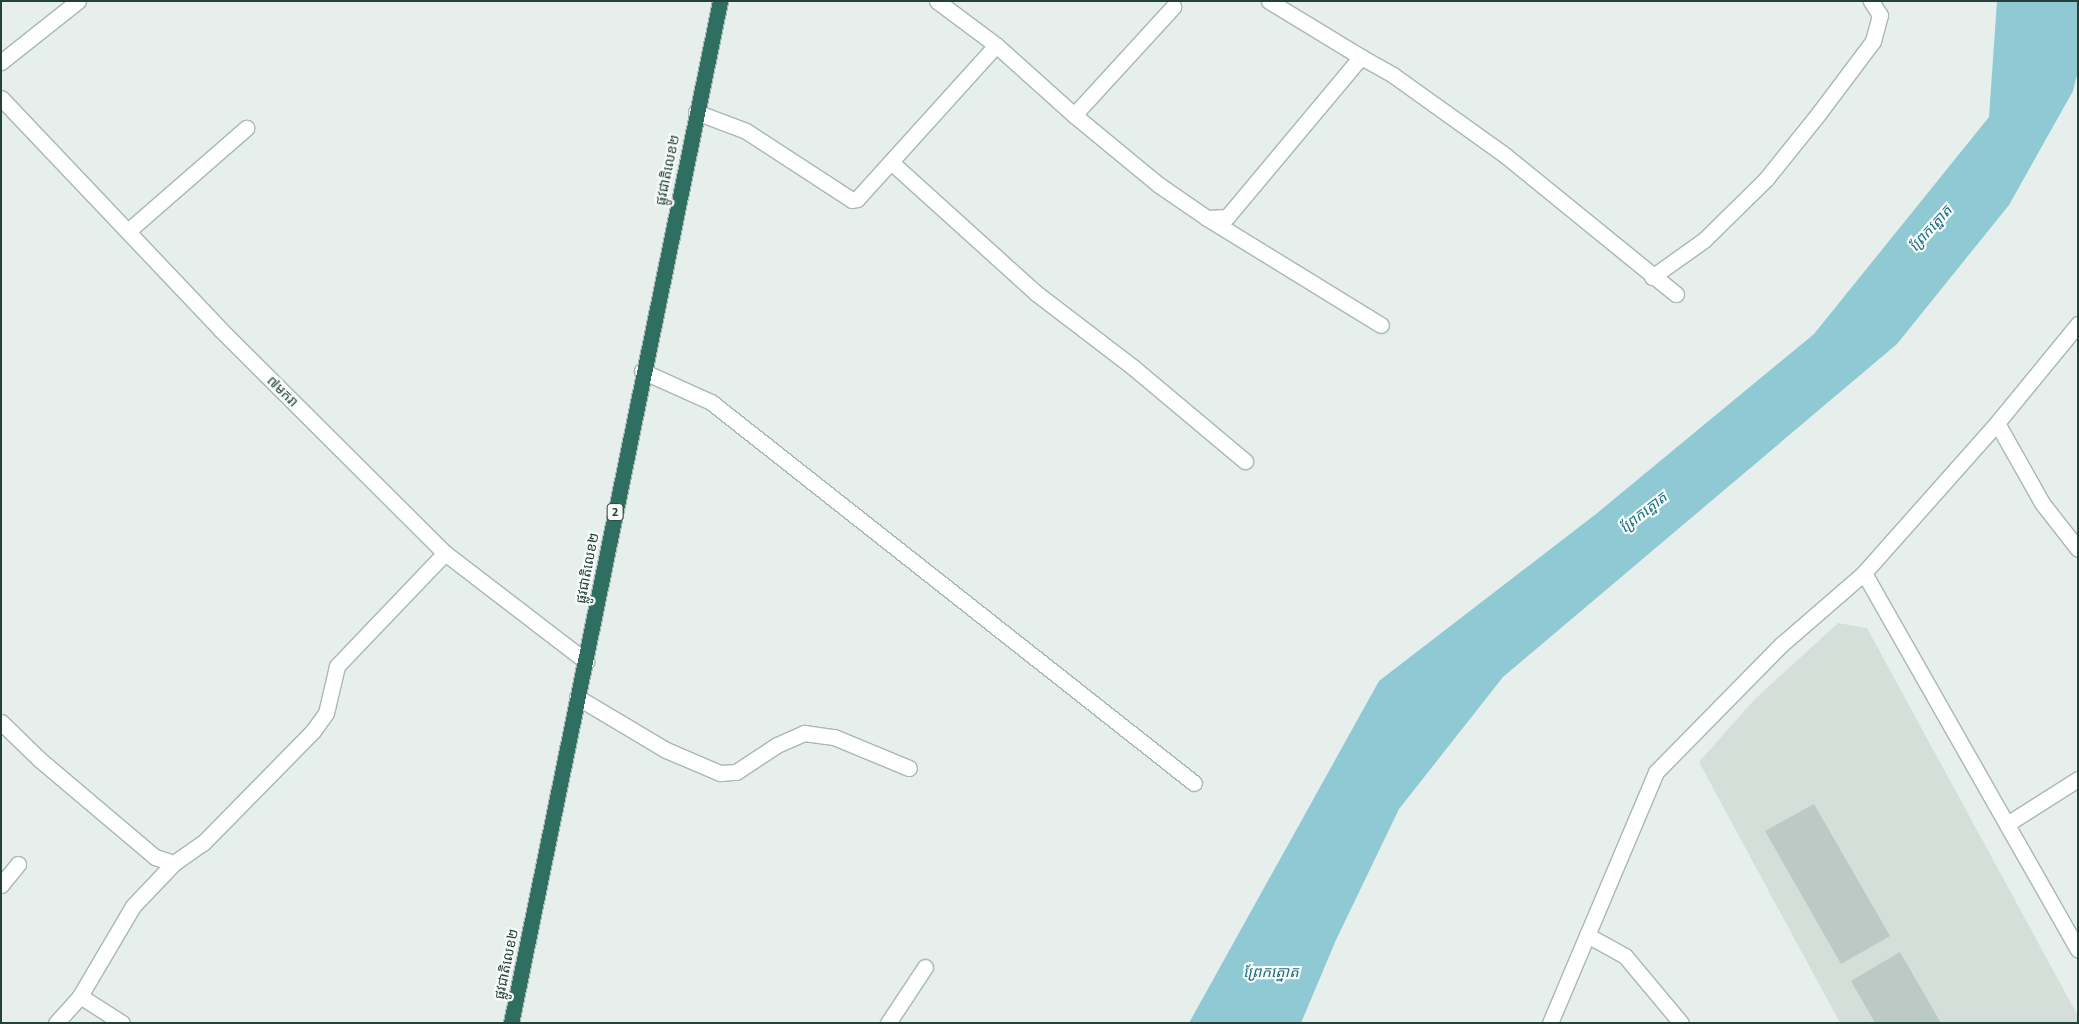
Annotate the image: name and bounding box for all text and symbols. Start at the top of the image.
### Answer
street label: ផ្លូវជាតិលេខ២ [651,133,683,207]
water label: ព្រែកត្នោត [1905,201,1955,255]
street label: ៧មករា [264,372,302,410]
water label: ព្រែកត្នោត [1616,488,1670,536]
road number: 2 [606,502,624,522]
street label: ផ្លូវជាតិលេខ២ [572,531,602,605]
street label: ផ្លូវជាតិលេខ២ [490,927,522,1001]
water label: ព្រែកត្នោត [1243,963,1299,981]

